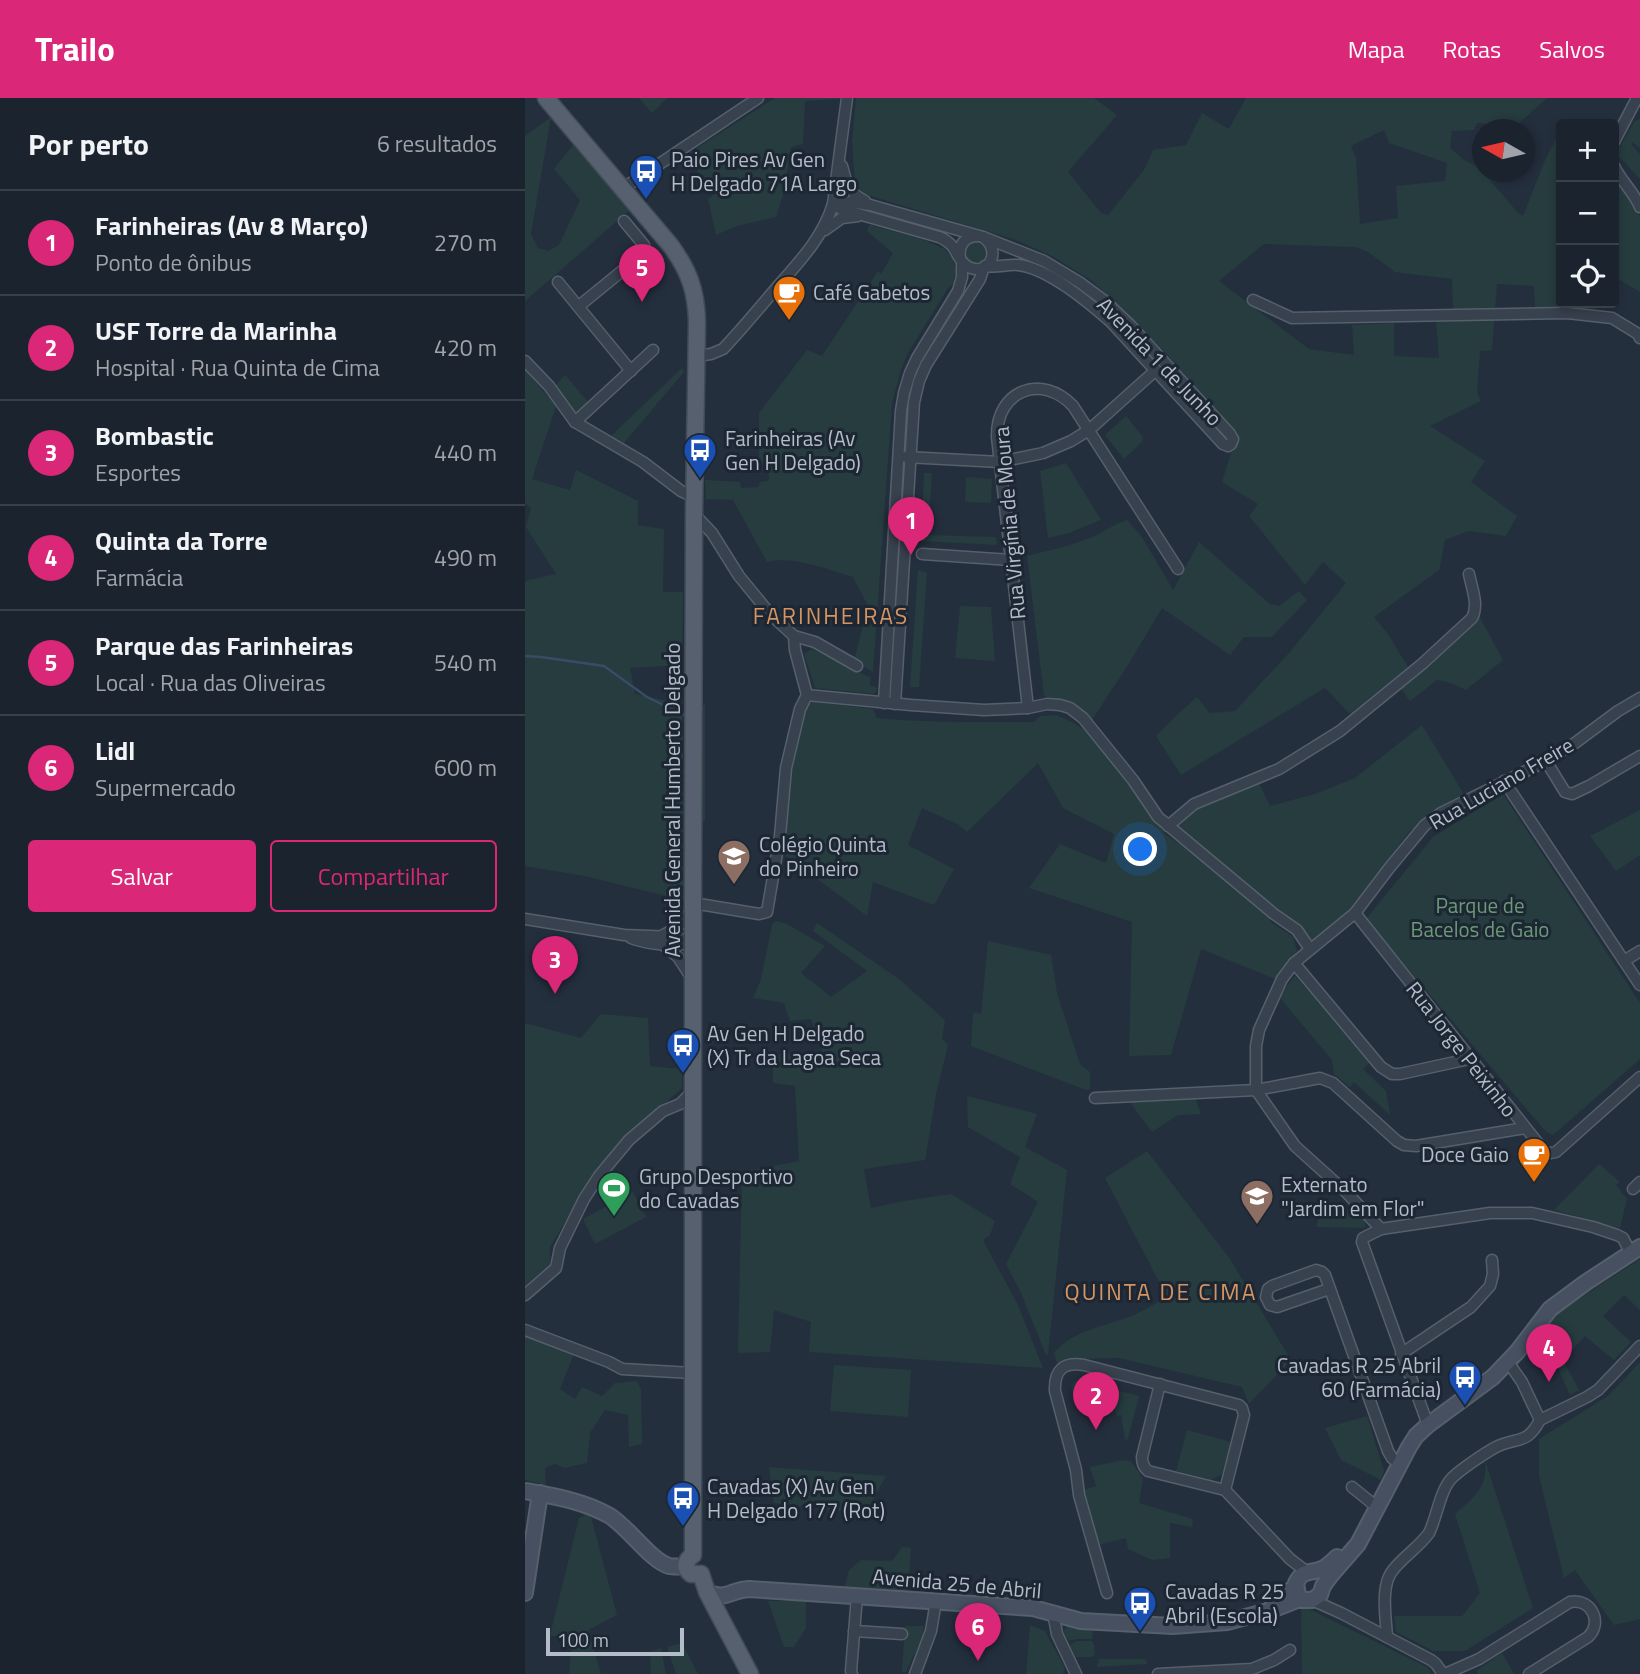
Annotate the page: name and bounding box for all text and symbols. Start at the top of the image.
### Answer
text: Trailo [35,24,115,74]
text: Mapa [1348,31,1404,67]
text: Rotas [1442,31,1501,67]
text: Salvos [1539,31,1605,67]
north arrow [1472,119,1535,182]
map controls [1556,119,1619,308]
button: + [1556,119,1619,182]
text: Por perto [28,121,149,167]
text: 6 resultados [377,126,497,161]
place label: Paio Pires Av Gen H Delgado 71A Largo [671,143,857,199]
bus stop icon: Paio Pires Av Gen H Delgado 71A Largo [627,152,665,201]
button: − [1556,182,1619,245]
text: Farinheiras (Av 8 Março) [95,206,368,245]
text: 1 [45,225,57,260]
text: 270 m [434,225,497,260]
pin: 5 [619,244,665,302]
text: Ponto de ônibus [95,245,252,280]
button: locate [1556,245,1619,308]
cafe icon: Café Gabetos [770,273,808,322]
place label: Café Gabetos [813,276,930,308]
street label: Avenida 1 de Junho [1090,289,1230,433]
text: USF Torre da Marinha [95,311,337,350]
text: 2 [45,330,57,365]
text: 420 m [434,330,497,365]
text: Hospital · Rua Quinta de Cima [95,350,380,385]
text: Bombastic [95,416,214,455]
place label: Farinheiras (Av Gen H Delgado) [725,422,861,478]
street label: Rua Virgínia de Moura [985,425,1033,621]
bus stop icon: Farinheiras (Av Gen H Delgado) [681,431,719,480]
text: 3 [45,435,57,470]
text: 440 m [434,435,497,470]
text: Esportes [95,455,181,490]
pin: 1 [888,497,934,555]
text: Quinta da Torre [95,521,267,560]
text: 4 [45,540,57,575]
text: 490 m [434,540,497,575]
text: Farmácia [95,560,183,595]
district label: FARINHEIRAS [753,598,909,633]
text: Parque das Farinheiras [95,626,353,665]
street label: Avenida General Humberto Delgado [656,643,688,957]
text: 5 [45,645,57,680]
text: 540 m [434,645,497,680]
text: Local · Rua das Oliveiras [95,665,326,700]
street label: Rua Luciano Freire [1423,729,1579,837]
text: Lidl [95,731,135,770]
text: 6 [45,750,57,785]
text: 600 m [434,750,497,785]
text: Supermercado [95,770,236,805]
place label: Colégio Quinta do Pinheiro [759,828,887,884]
your location [1123,832,1157,866]
school or university icon: Colégio Quinta do Pinheiro [715,837,753,886]
button: Salvar [28,840,256,912]
button: Compartilhar [270,840,497,912]
park label: Parque de Bacelos de Gaio [1411,889,1549,945]
pin: 3 [532,936,578,994]
street label: Rua Jorge Peixinho [1399,974,1525,1124]
place label: Av Gen H Delgado (X) Tr da Lagoa Seca [707,1017,882,1073]
bus stop icon: Av Gen H Delgado (X) Tr da Lagoa Seca [664,1026,702,1075]
cafe icon: Doce Gaio [1515,1135,1553,1184]
place label: Doce Gaio [1421,1138,1509,1170]
place label: Grupo Desportivo do Cavadas [639,1160,793,1216]
place label: Externato "Jardim em Flor" [1281,1168,1425,1224]
sports icon: Grupo Desportivo do Cavadas [595,1169,633,1218]
school or university icon: Externato "Jardim em Flor" [1238,1177,1276,1226]
district label: QUINTA DE CIMA [1065,1274,1257,1309]
pin: 4 [1526,1324,1572,1382]
place label: Cavadas R 25 Abril 60 (Farmácia) [1277,1349,1441,1405]
bus stop icon: Cavadas R 25 Abril 60 (Farmácia) [1446,1358,1484,1407]
pin: 2 [1073,1372,1119,1430]
place label: Cavadas (X) Av Gen H Delgado 177 (Rot) [707,1470,885,1526]
bus stop icon: Cavadas (X) Av Gen H Delgado 177 (Rot) [664,1479,702,1528]
street label: Avenida 25 de Abril [871,1560,1043,1606]
place label: Cavadas R 25 Abril (Escola) [1165,1575,1284,1631]
bus stop icon: Cavadas R 25 Abril (Escola) [1121,1584,1159,1633]
pin: 6 [955,1603,1001,1661]
scale bar [546,1625,684,1657]
text: 100 m [557,1625,609,1654]

